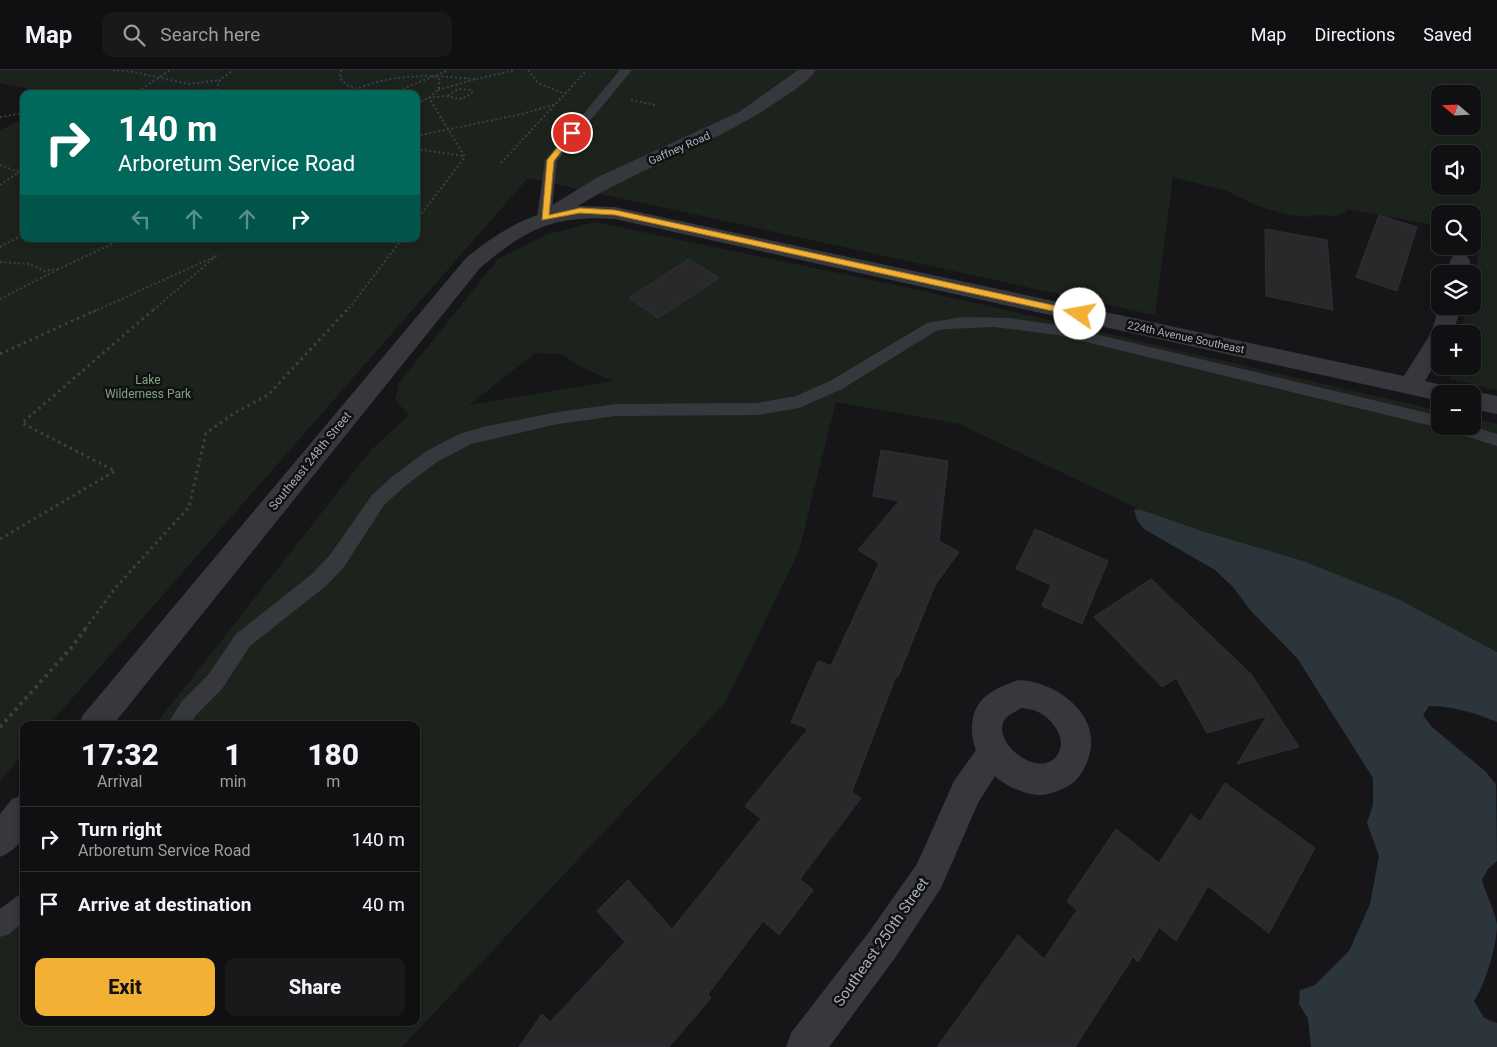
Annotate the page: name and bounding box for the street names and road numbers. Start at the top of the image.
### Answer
street label: Gaffney Road [646,129,712,168]
street label: 224th Avenue Southeast [1126,319,1246,356]
street label: Southeast 248th Street [266,409,354,513]
street label: Southeast 250th Street [830,874,932,1010]

